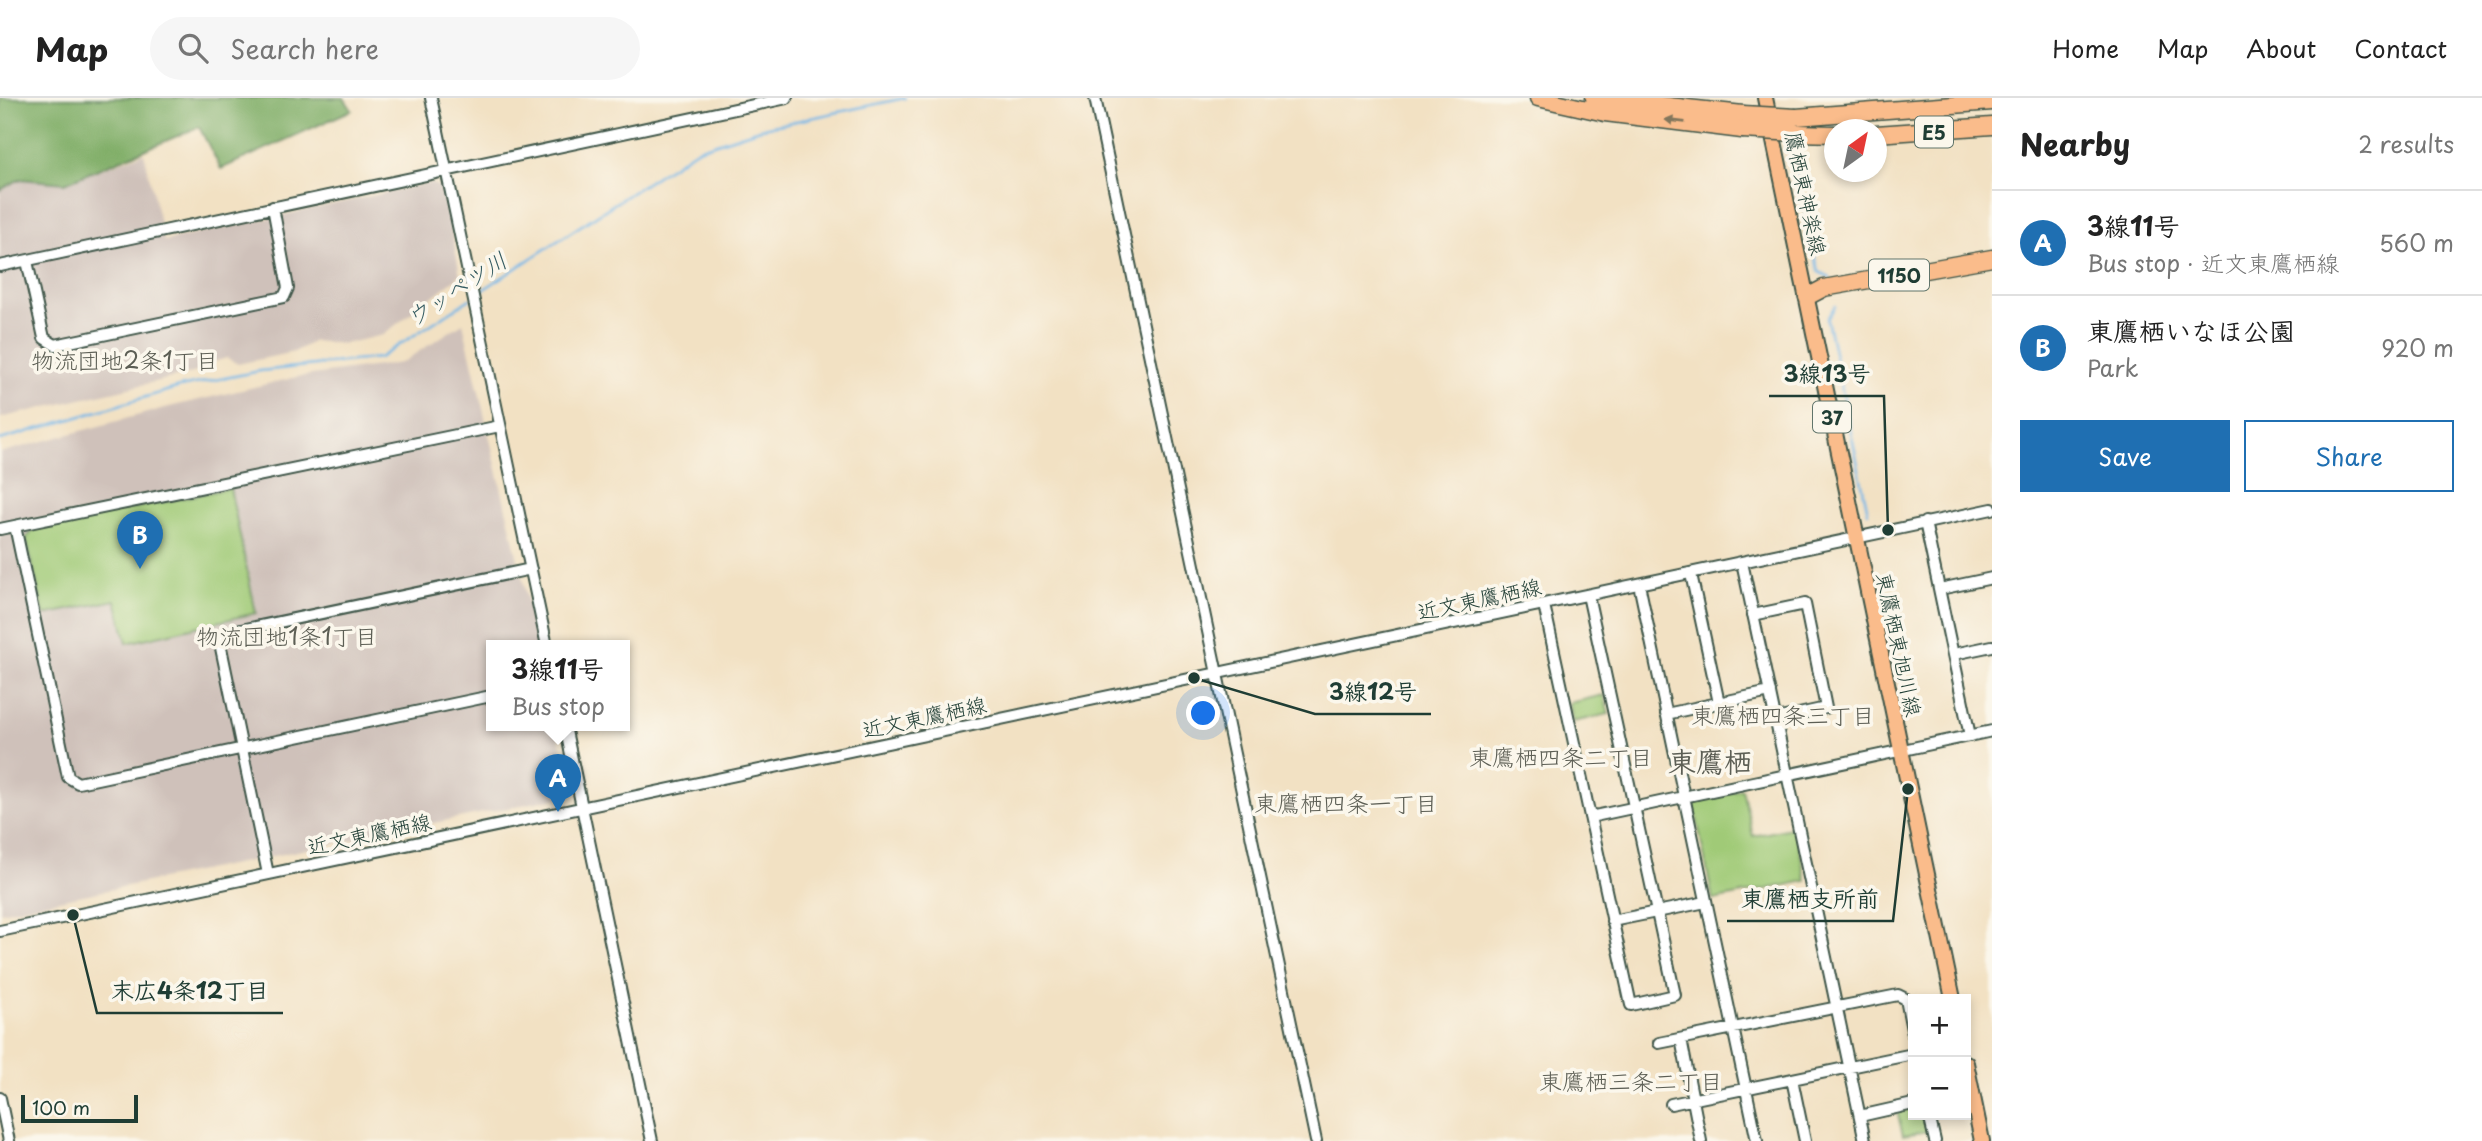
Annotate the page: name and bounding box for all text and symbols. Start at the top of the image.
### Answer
search box [150,17,640,80]
text: Map [35,23,108,73]
icon: search [174,29,212,67]
text: Search here [230,29,379,68]
text: Home [2052,30,2119,66]
text: Map [2157,30,2208,66]
text: About [2246,30,2316,66]
text: Contact [2354,30,2447,66]
one-way arrow [1663,116,1685,127]
road number: E5 [1915,116,1953,148]
north arrow [1824,119,1887,182]
text: Nearby [2020,121,2130,166]
text: 2 results [2358,126,2454,161]
street label: 鷹栖東神楽線 [1778,128,1836,258]
text: 3線11号 [2087,206,2180,245]
text: A [2034,225,2052,260]
text: 560 m [2379,225,2454,260]
water label: ウッペツ川 [398,242,514,334]
text: Bus stop · 近文東鷹栖線 [2087,245,2339,280]
road number: 1150 [1869,260,1929,290]
text: 東鷹栖いなほ公園 [2087,311,2295,350]
text: B [2035,330,2051,365]
text: 920 m [2381,330,2454,365]
district label: 物流団地2条1丁目 [31,342,219,377]
text: Park [2087,350,2138,385]
callout: 3線13号 [1769,352,1884,396]
text: 3線13号 [1783,355,1871,390]
road number: 37 [1813,402,1851,432]
button: Save [2020,420,2230,492]
button: Share [2244,420,2454,492]
pin: B [117,511,163,569]
street label: 近文東鷹栖線 [1414,569,1544,627]
street label: 東鷹栖東旭川線 [1869,569,1931,719]
district label: 物流団地1条1丁目 [196,618,378,653]
popup [486,640,630,731]
text: 3線11号 [511,649,604,688]
callout: 3線12号 [1315,670,1431,714]
text: 3線12号 [1329,673,1417,708]
street label: 近文東鷹栖線 [859,687,989,745]
text: Bus stop [511,688,605,723]
your location [1186,696,1220,730]
district label: 東鷹栖四条三丁目 [1691,697,1875,732]
district label: 東鷹栖四条二丁目 [1469,739,1653,774]
district label: 東鷹栖 [1668,739,1752,782]
pin: A [535,754,581,812]
district label: 東鷹栖四条一丁目 [1254,785,1438,820]
street label: 近文東鷹栖線 [304,804,434,862]
callout: 東鷹栖支所前 [1727,877,1893,921]
text: 東鷹栖支所前 [1741,880,1879,915]
callout: 末広4条12丁目 [97,969,283,1013]
text: 末広4条12丁目 [111,972,269,1007]
map controls [1908,994,1971,1120]
button: + [1908,994,1971,1057]
button: − [1908,1057,1971,1120]
district label: 東鷹栖三条二丁目 [1539,1063,1723,1098]
scale bar [21,1092,138,1124]
text: 100 m [32,1093,90,1121]

